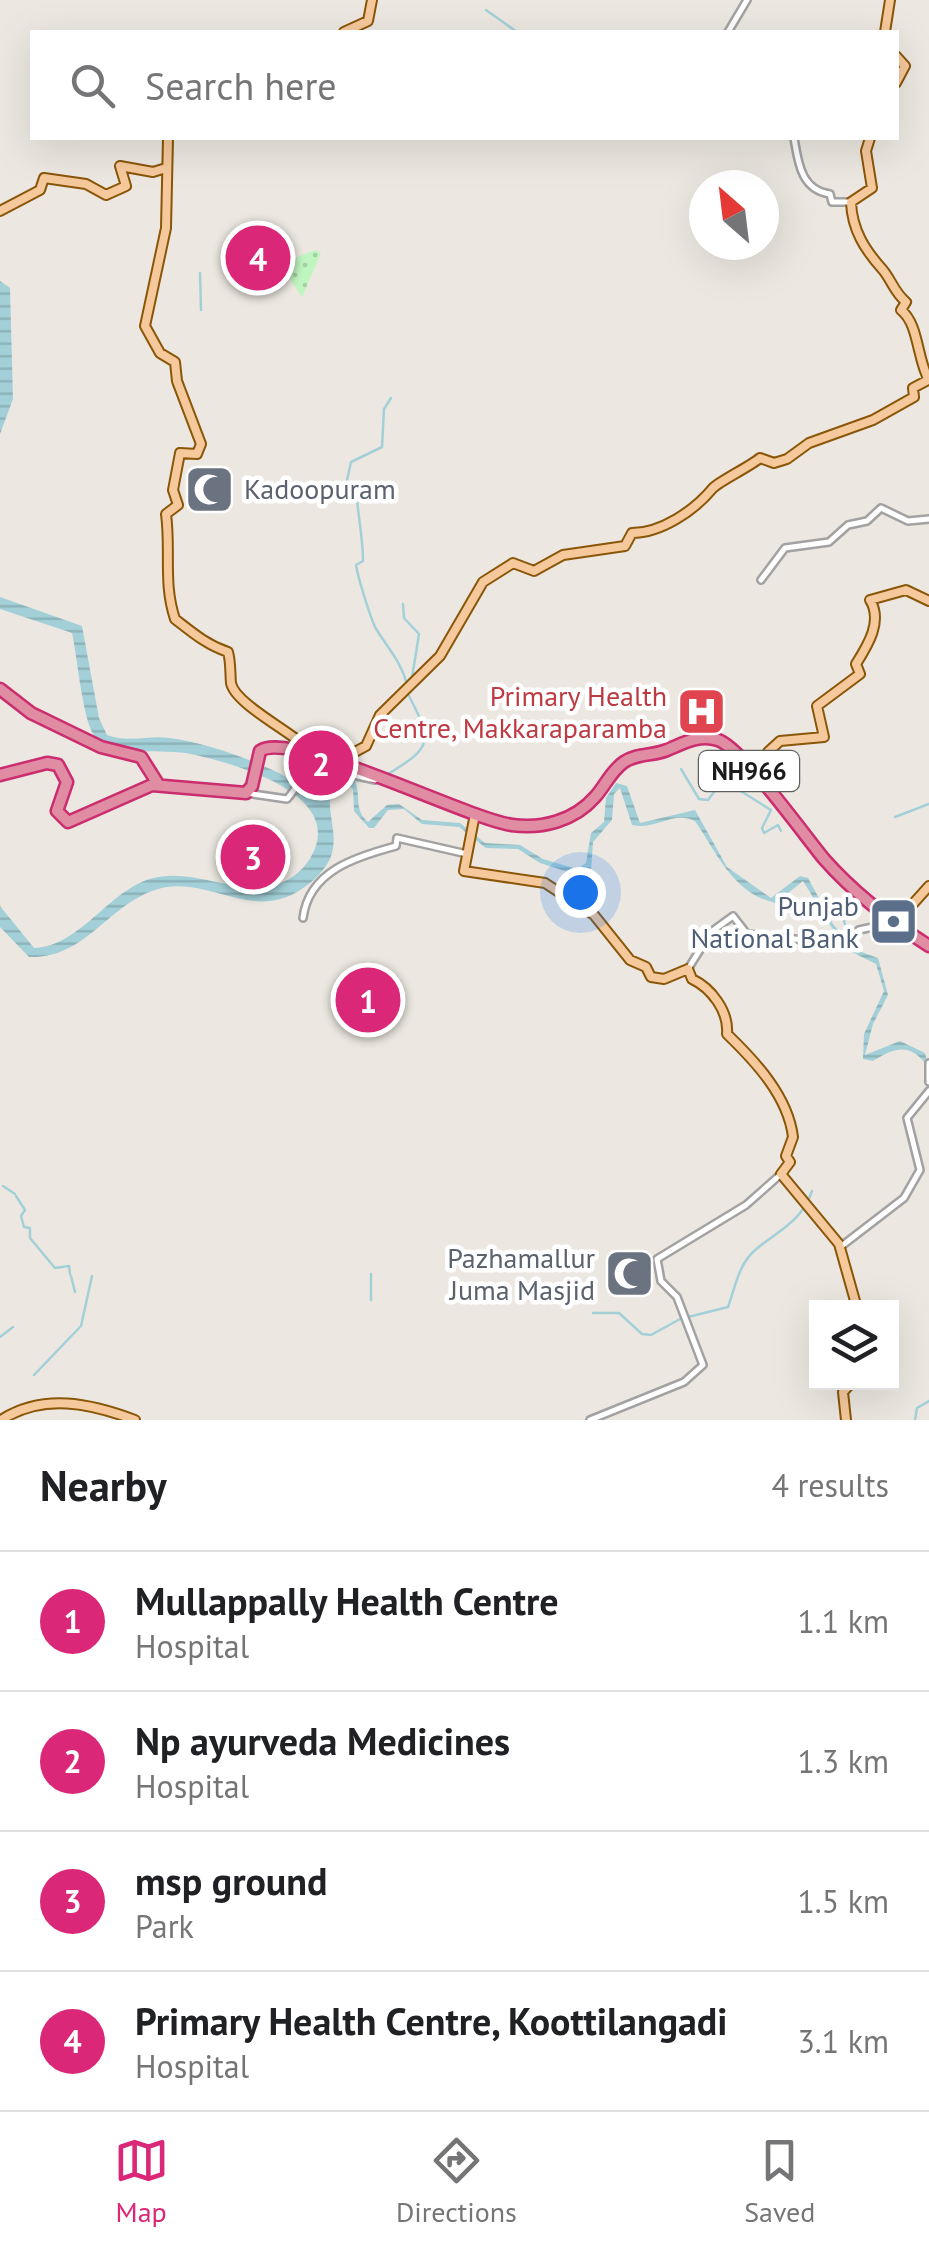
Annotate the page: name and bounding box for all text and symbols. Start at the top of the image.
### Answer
search box [30,30,899,140]
icon: search [65,58,120,113]
text: Search here [145,61,337,110]
north arrow [689,170,779,260]
pin: 4 [226,220,290,296]
mosque icon: Kadoopuram [183,463,235,515]
place label: Kadoopuram [244,470,396,507]
place label: Primary Health Centre, Makkaraparamba [373,677,667,746]
hospital icon: Primary Health Centre, Makkaraparamba [676,686,728,738]
pin: 2 [288,726,354,800]
road number: NH966 [699,751,799,791]
pin: 3 [220,820,286,894]
your location [555,867,606,918]
place label: Punjab National Bank [690,887,860,956]
bank icon: Punjab National Bank [868,896,920,948]
pin: 1 [336,962,400,1038]
place label: Pazhamallur Juma Masjid [447,1239,595,1308]
mosque icon: Pazhamallur Juma Masjid [604,1248,656,1300]
map controls [809,1300,899,1390]
button: layers [809,1300,899,1390]
text: Nearby [40,1458,167,1513]
text: 4 results [771,1464,889,1506]
text: Mullappally Health Centre [135,1576,559,1625]
text: 1 [63,1600,82,1642]
text: 1.1 km [797,1600,889,1642]
text: Hospital [135,1625,249,1667]
text: Np ayurveda Medicines [135,1716,510,1765]
text: 2 [63,1740,82,1782]
text: 1.3 km [797,1740,889,1782]
text: Hospital [135,1765,249,1807]
text: msp ground [135,1856,328,1905]
text: 3 [63,1880,82,1922]
text: 1.5 km [797,1880,889,1922]
text: Park [135,1905,194,1947]
text: Primary Health Centre, Koottilangadi [135,1996,728,2045]
text: 4 [63,2020,82,2062]
text: 3.1 km [797,2020,889,2062]
text: Hospital [135,2045,249,2087]
tab: Map [114,2133,169,2230]
tab: Directions [396,2133,517,2230]
tab: Saved [744,2133,815,2230]

